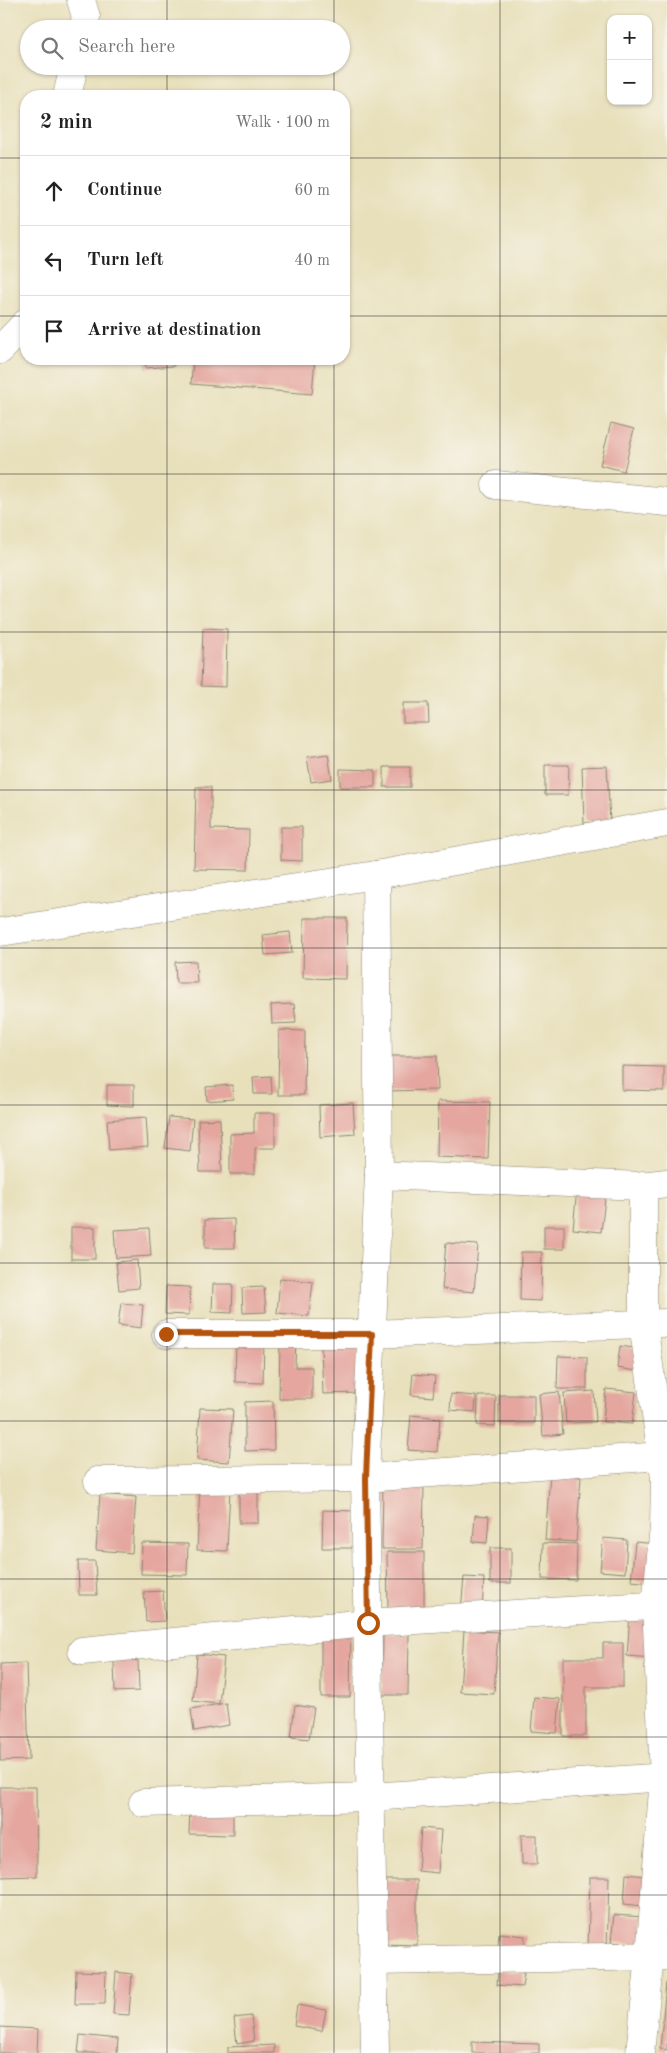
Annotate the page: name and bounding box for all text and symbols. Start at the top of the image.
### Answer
map controls [607,15,652,105]
button: + [607,15,652,60]
search box [20,20,350,75]
icon: search [38,34,66,62]
text: Search here [78,38,175,57]
button: − [607,60,652,105]
text: 2 min [40,112,93,133]
text: Walk · 100 m [235,115,330,131]
icon: ahead [40,177,68,205]
text: Continue [87,181,162,200]
text: 60 m [294,183,330,199]
icon: left [40,247,68,275]
text: Turn left [87,251,164,270]
text: 40 m [294,253,330,269]
icon: arrive [40,317,68,345]
text: Arrive at destination [87,321,261,340]
route end [155,1323,178,1346]
route start [357,1612,380,1635]

